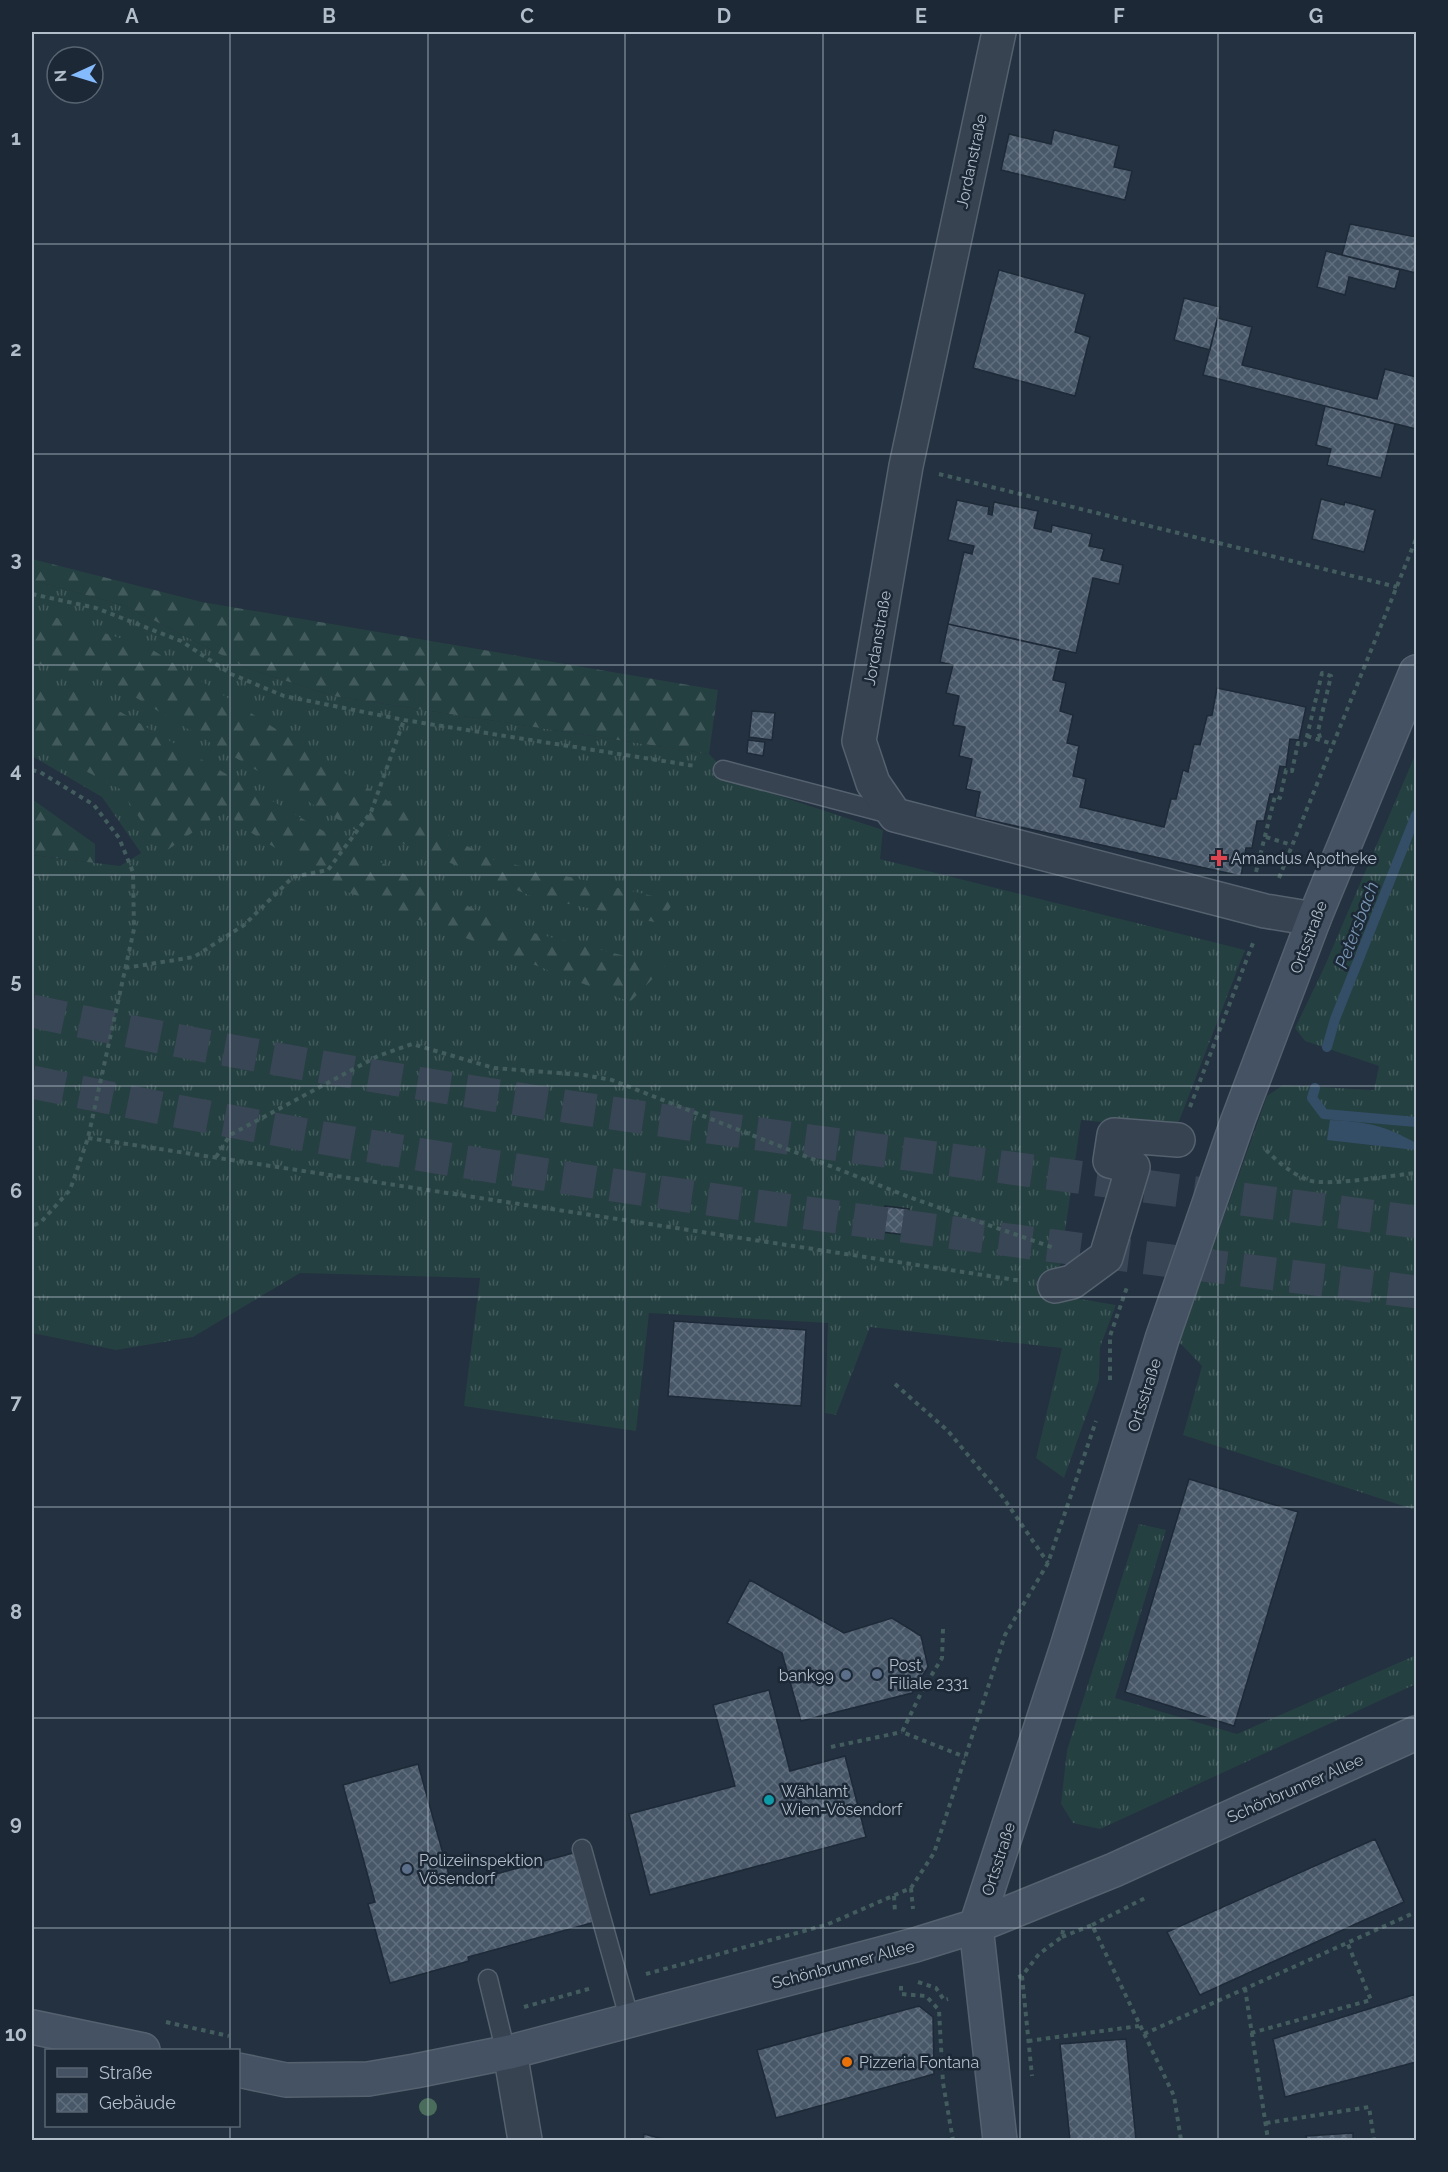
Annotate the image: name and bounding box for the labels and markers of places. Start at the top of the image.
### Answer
place label: Amandus Apotheke [1231,849,1377,868]
marker: Amandus Apotheke [1212,851,1226,865]
place label: Post Filiale 2331 [889,1656,969,1693]
place label: bank99 [779,1666,834,1685]
marker: Post Filiale 2331 [870,1667,884,1681]
marker: bank99 [839,1668,853,1682]
place label: Wählamt Wien-Vösendorf [781,1782,903,1819]
marker: Wählamt Wien-Vösendorf [762,1793,776,1807]
place label: Polizeiinspektion Vösendorf [419,1851,543,1888]
marker: Polizeiinspektion Vösendorf [400,1862,414,1876]
place label: Pizzeria Fontana [859,2053,979,2072]
marker: Pizzeria Fontana [840,2055,854,2069]

